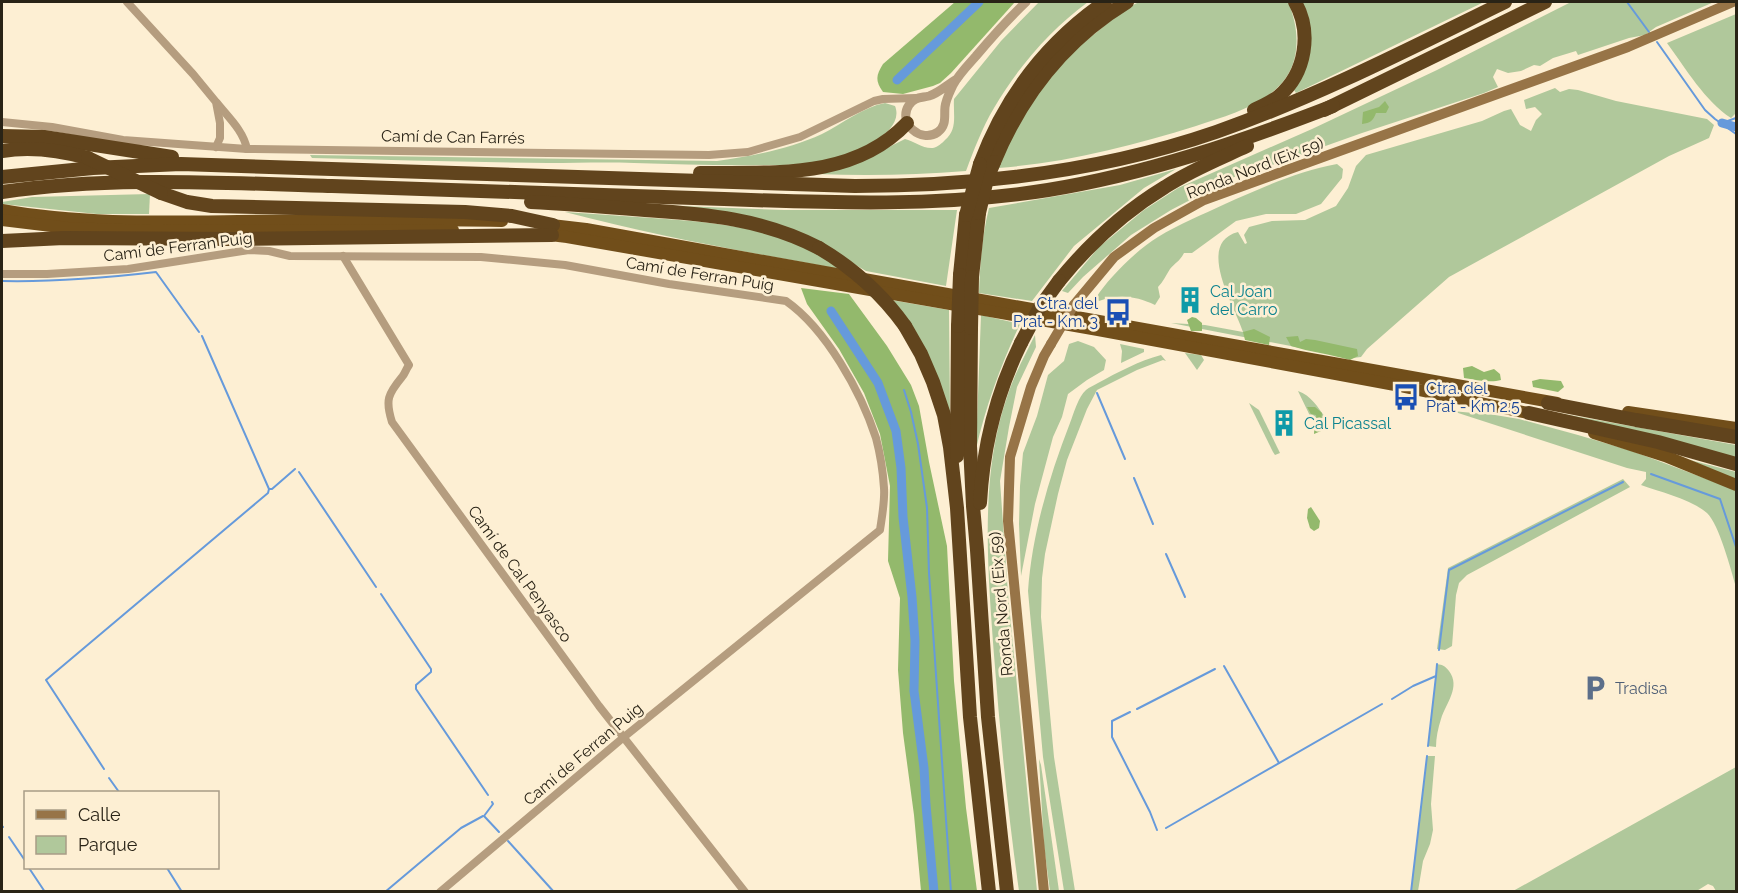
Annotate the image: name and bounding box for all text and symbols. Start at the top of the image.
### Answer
street label: Camí de Can Farrés [381,126,525,148]
street label: Ronda Nord (Eix 59) [1184,133,1326,203]
street label: Camí de Ferran Puig [102,228,254,266]
street label: Camí de Ferran Puig [625,253,775,295]
place label: Cal Joan del Carro [1210,282,1277,319]
building icon: Cal Joan del Carro [1175,285,1205,315]
place label: Ctra. del Prat - Km. 3 [1013,294,1099,331]
bus stop icon: Ctra. del Prat - Km. 3 [1103,297,1133,327]
place label: Ctra. del Prat - Km 2.5 [1426,379,1520,416]
bus stop icon: Ctra. del Prat - Km 2.5 [1391,382,1421,412]
building icon: Cal Picassal [1269,408,1299,438]
place label: Cal Picassal [1304,414,1392,433]
street label: Camí de Cal Penyasco [464,502,576,646]
street label: Ronda Nord (Eix 59) [985,531,1017,677]
parking icon: Tradisa [1580,673,1610,703]
place label: Tradisa [1615,679,1668,698]
street label: Camí de Ferran Puig [519,699,647,809]
legend [24,791,219,869]
text: Calle [78,804,121,825]
text: Parque [78,834,138,855]

